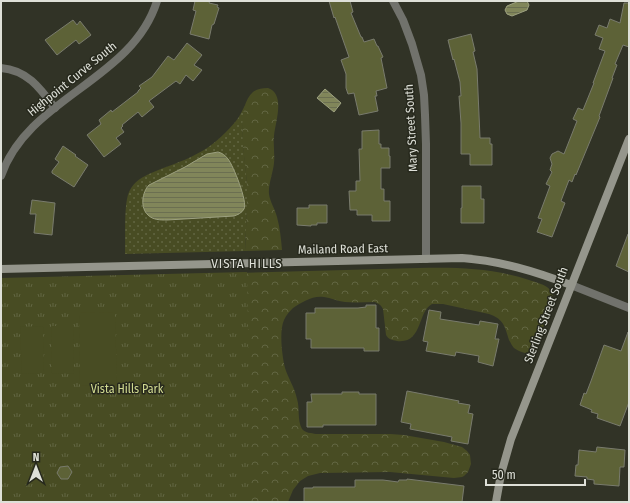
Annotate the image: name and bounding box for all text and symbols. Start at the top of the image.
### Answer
street label: Highpoint Curve South [25,39,119,119]
street label: Mary Street South [402,84,420,172]
street label: Mailand Road East [298,241,388,257]
district label: VISTA HILLS [211,256,283,271]
street label: Sterling Street South [521,265,571,365]
park label: Vista Hills Park [91,382,164,396]
north arrow [16,447,56,487]
text: N [33,451,39,464]
scale bar [486,461,585,487]
text: 50 m [492,468,516,482]

